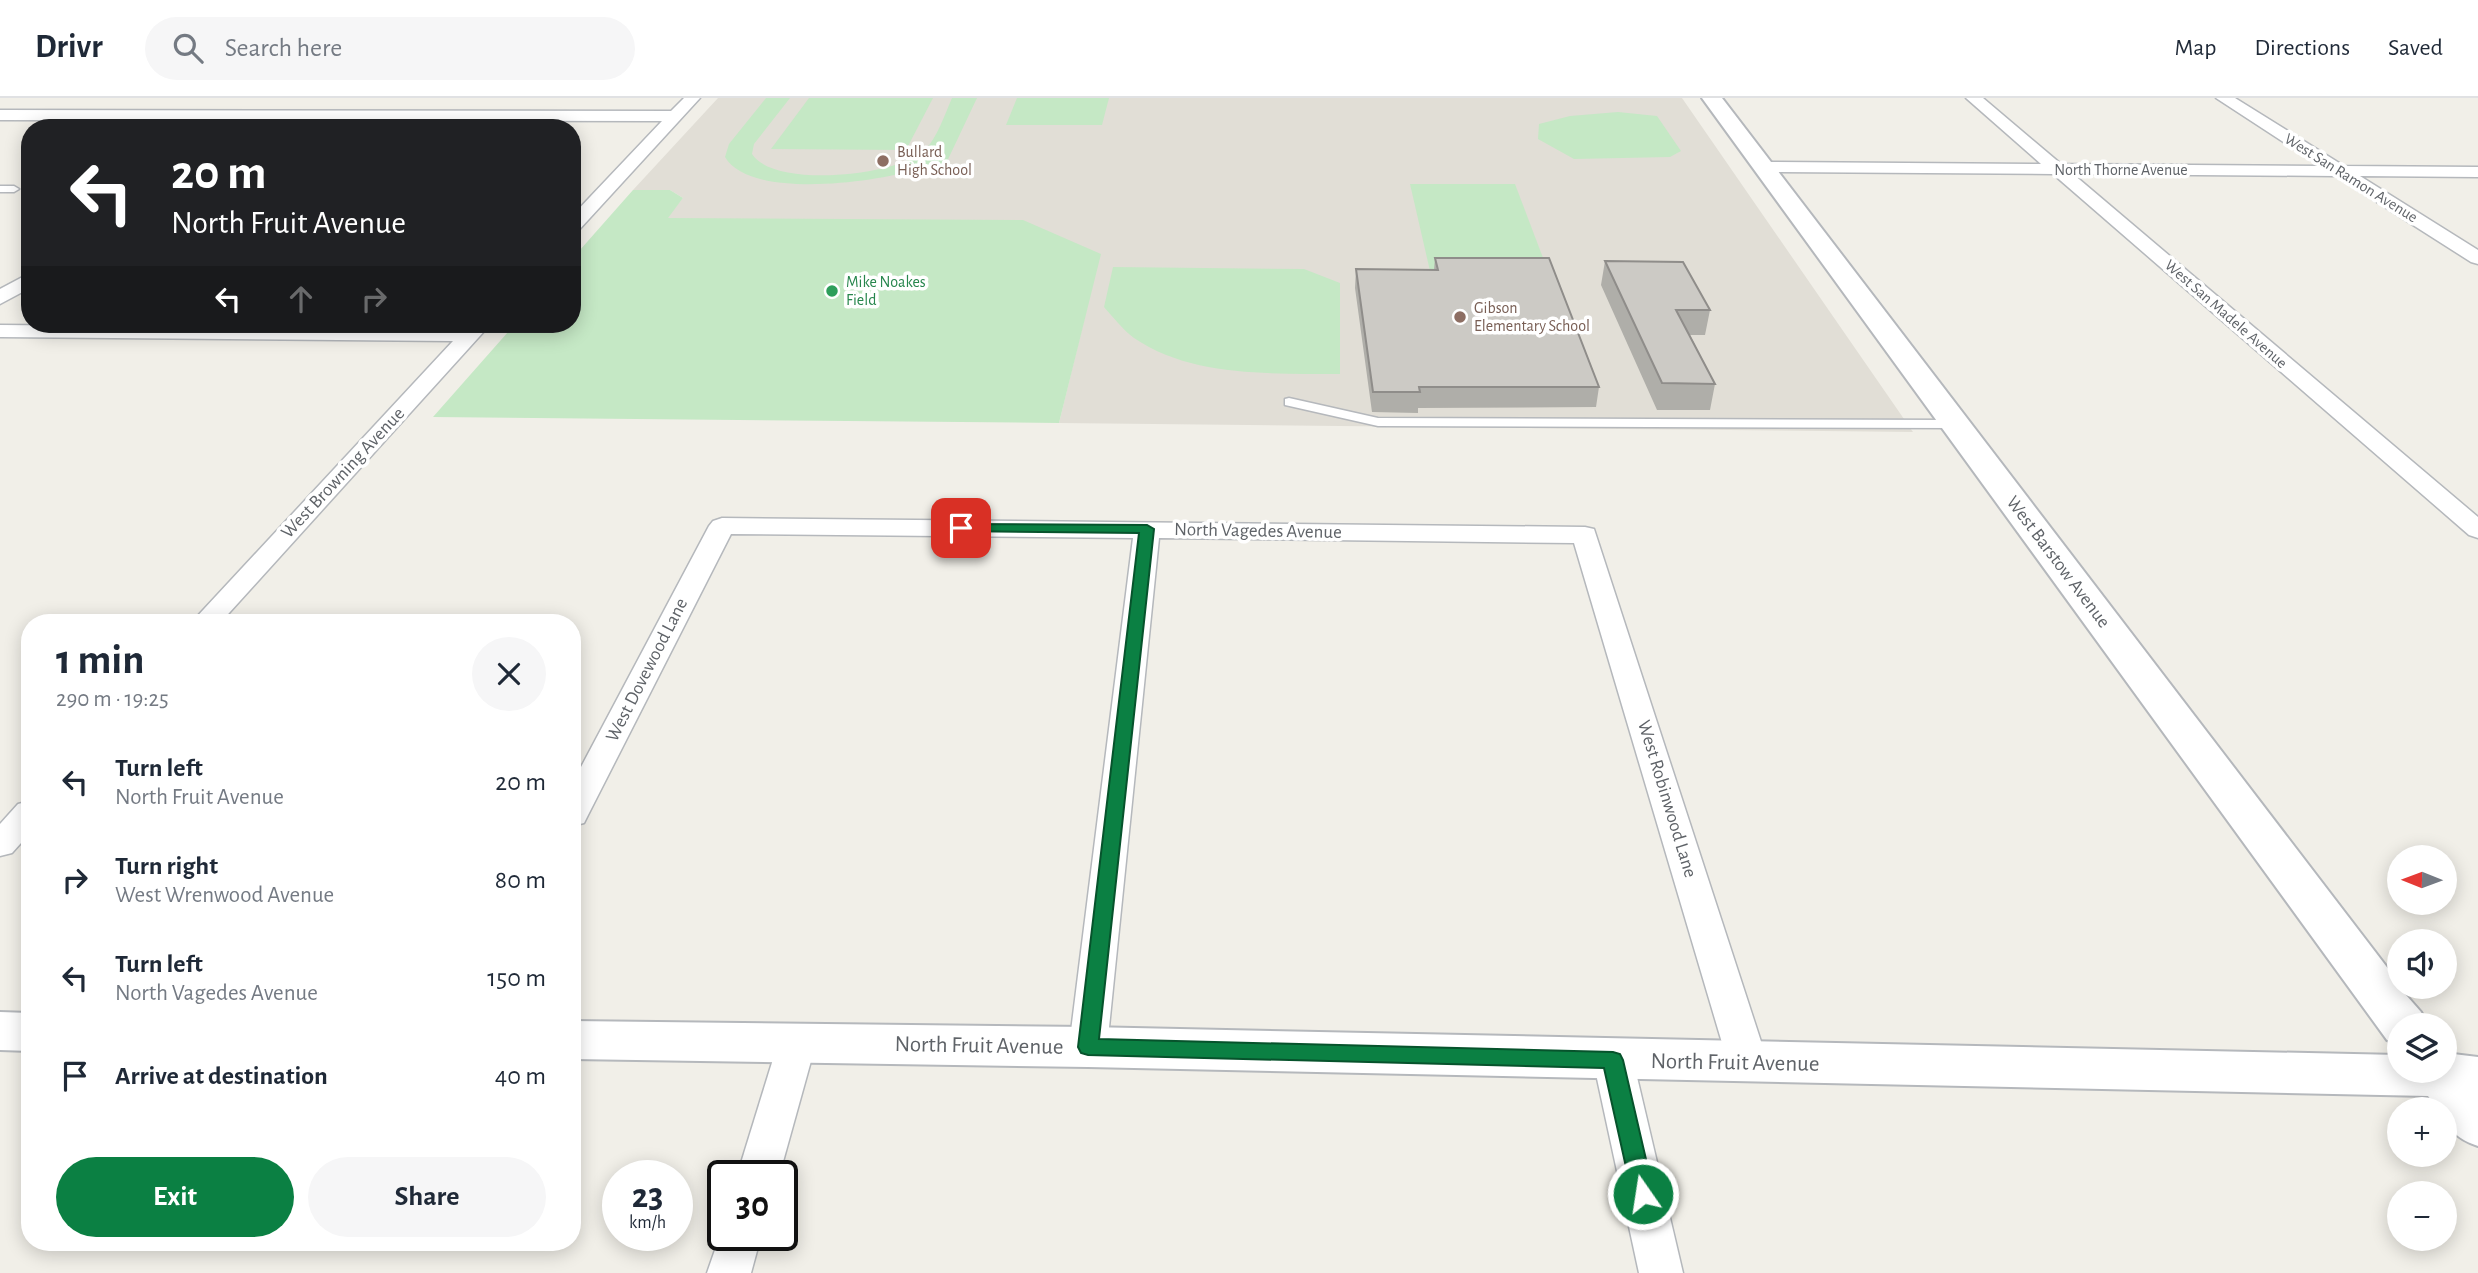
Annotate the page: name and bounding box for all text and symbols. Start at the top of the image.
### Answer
search box [145,17,635,80]
icon: search [169,29,207,67]
text: Drivr [35,31,103,64]
text: Search here [225,35,342,61]
text: Map [2174,36,2216,60]
text: Directions [2254,36,2350,60]
text: Saved [2388,36,2443,60]
street label: West San Ramon Avenue [2282,130,2420,226]
place label: Bullard High School [897,144,972,178]
icon: left [56,147,147,238]
text: 20 m [171,149,267,198]
marker: Bullard High School [875,153,891,169]
street label: North Thorne Avenue [2054,162,2188,178]
text: North Fruit Avenue [171,207,406,239]
street label: West San Madele Avenue [2162,257,2290,371]
place label: Mike Noakes Field [846,274,926,308]
icon: left [209,280,247,318]
icon: ahead [282,280,320,318]
icon: right [355,280,393,318]
marker: Mike Noakes Field [824,283,840,299]
place label: Gibson Elementary School [1474,300,1590,335]
marker: Gibson Elementary School [1452,309,1468,325]
street label: West Browning Avenue [278,404,408,542]
street label: West Barstow Avenue [2002,493,2114,631]
pin [931,498,991,558]
icon: arrive [942,509,980,547]
street label: North Vagedes Avenue [1174,520,1342,542]
street label: West Dovewood Lane [603,595,691,745]
button: close [472,637,546,711]
text: 1 min [56,639,145,681]
text: 290 m · 19:25 [56,688,169,711]
street label: West Robinwood Lane [1634,718,1700,880]
text: Turn left [115,755,203,781]
icon: left [56,763,94,801]
text: 20 m [495,769,546,795]
text: North Fruit Avenue [115,786,284,809]
north arrow [2387,845,2457,915]
map controls [2387,845,2457,1251]
text: Turn right [115,853,218,879]
icon: right [56,861,94,899]
text: 80 m [495,867,546,893]
text: West Wrenwood Avenue [115,884,334,907]
button: sound [2387,929,2457,999]
text: Turn left [115,951,203,977]
icon: left [56,959,94,997]
text: 150 m [487,965,546,991]
text: North Vagedes Avenue [115,982,318,1005]
button: layers [2387,1013,2457,1083]
street label: North Fruit Avenue [894,1033,1064,1059]
street label: North Fruit Avenue [1650,1050,1820,1076]
icon: arrive [56,1057,94,1095]
text: Arrive at destination [115,1063,328,1089]
text: 40 m [495,1063,546,1089]
button: + [2387,1097,2457,1167]
button: Exit [56,1157,294,1237]
button: Share [308,1157,546,1237]
position arrow [1606,1157,1680,1231]
speed limit sign: 30 [707,1160,798,1251]
text: 23 [632,1179,663,1214]
button: − [2387,1181,2457,1251]
text: km/h [629,1214,666,1232]

